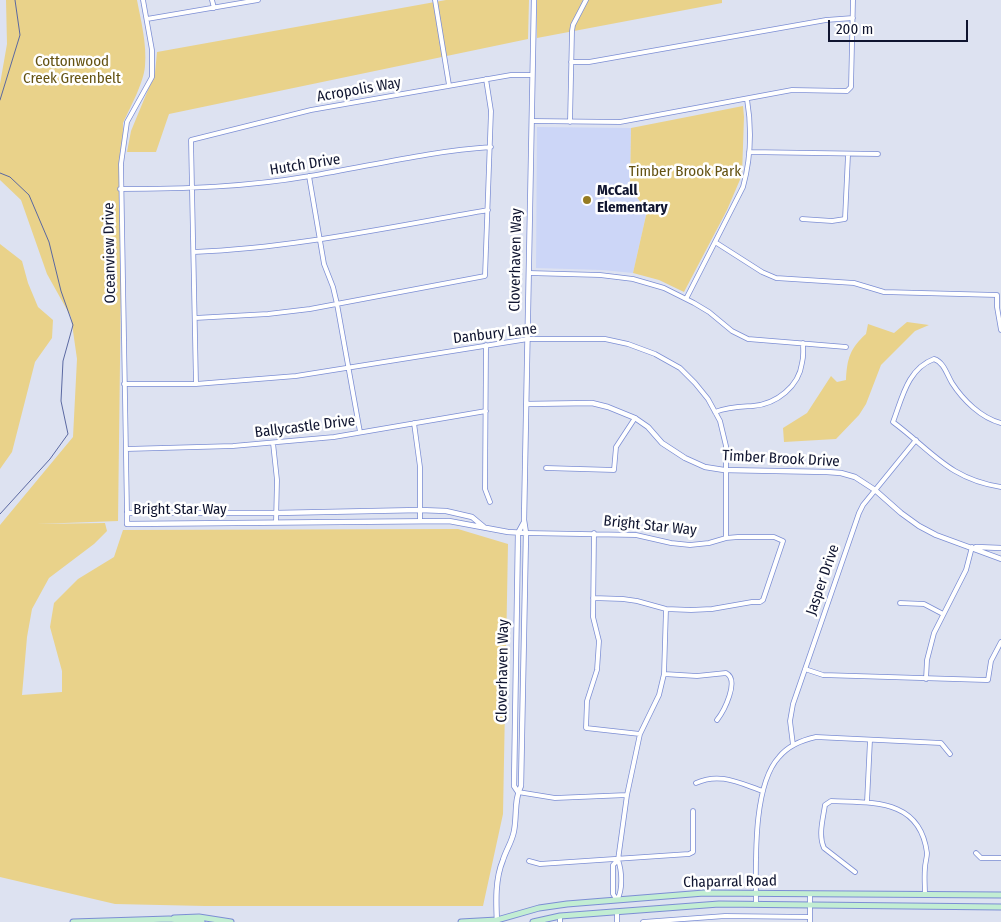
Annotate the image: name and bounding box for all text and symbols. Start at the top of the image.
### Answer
scale bar [831,10,971,42]
text: 200 m [836,20,873,38]
park label: Cottonwood Creek Greenbelt [23,53,121,88]
street label: Acropolis Way [316,74,402,106]
street label: Hutch Drive [268,151,342,179]
park label: Timber Brook Park [629,163,741,181]
place label: McCall Elementary [597,182,668,217]
marker: McCall Elementary [581,194,593,206]
street label: Oceanview Drive [100,202,120,304]
street label: Cloverhaven Way [506,208,526,312]
street label: Danbury Lane [452,320,538,348]
street label: Ballycastle Drive [254,412,356,442]
street label: Timber Brook Drive [722,447,840,471]
street label: Bright Star Way [133,501,227,519]
street label: Bright Star Way [603,512,697,540]
street label: Jasper Drive [803,542,843,618]
street label: Cloverhaven Way [493,619,513,723]
street label: Chaparral Road [683,872,777,892]

